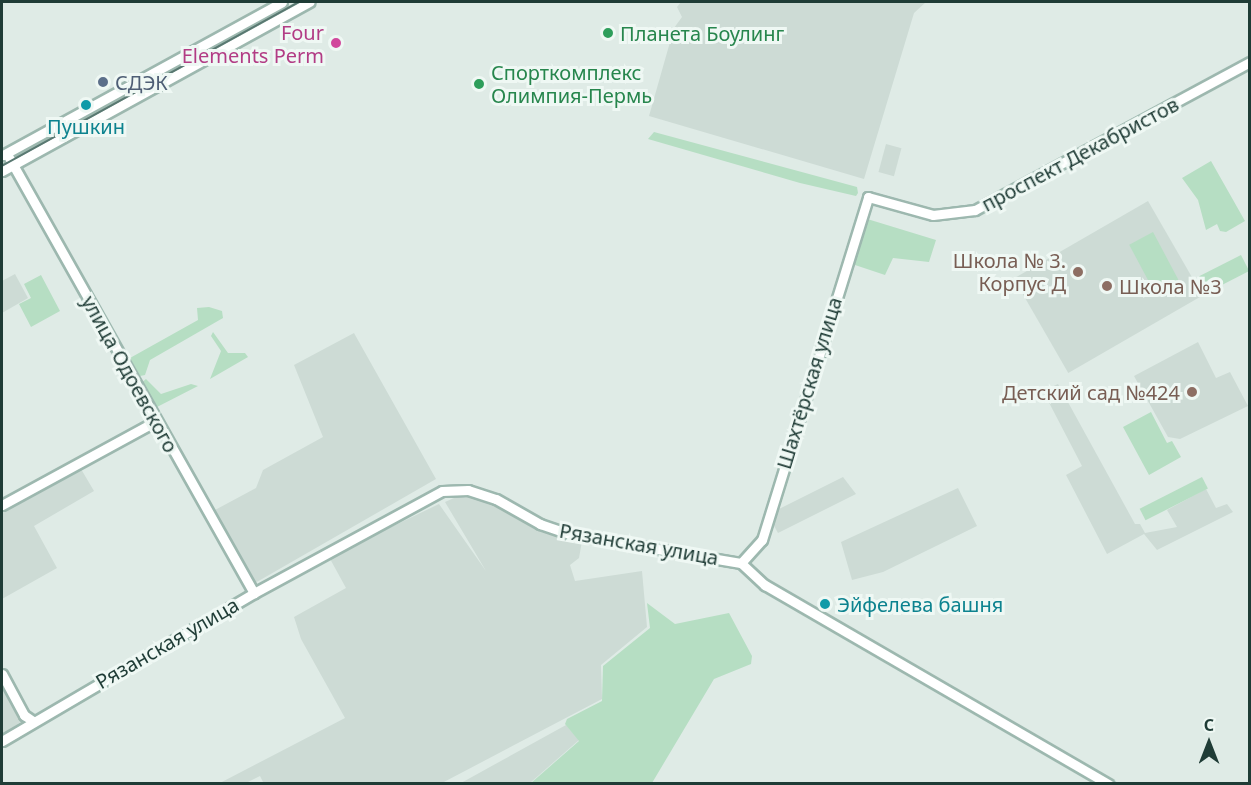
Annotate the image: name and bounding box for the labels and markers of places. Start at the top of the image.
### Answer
place label: Four Elements Perm [182,20,324,67]
place label: Планета Боулинг [620,21,784,45]
marker: Планета Боулинг [601,26,615,40]
marker: Four Elements Perm [329,36,343,50]
place label: Спорткомплекс Олимпия-Пермь [491,60,652,107]
place label: СДЭК [115,70,168,94]
marker: СДЭК [96,75,110,89]
marker: Спорткомплекс Олимпия-Пермь [472,77,486,91]
marker: Пушкин [79,98,93,112]
place label: Пушкин [47,114,125,138]
place label: Школа № 3. Корпус Д [953,248,1066,295]
marker: Школа № 3. Корпус Д [1071,265,1085,279]
place label: Школа №3 [1119,274,1222,298]
marker: Школа №3 [1100,279,1114,293]
place label: Детский сад №424 [1002,380,1180,404]
marker: Детский сад №424 [1185,385,1199,399]
place label: Эйфелева башня [837,592,1003,616]
marker: Эйфелева башня [818,597,832,611]

